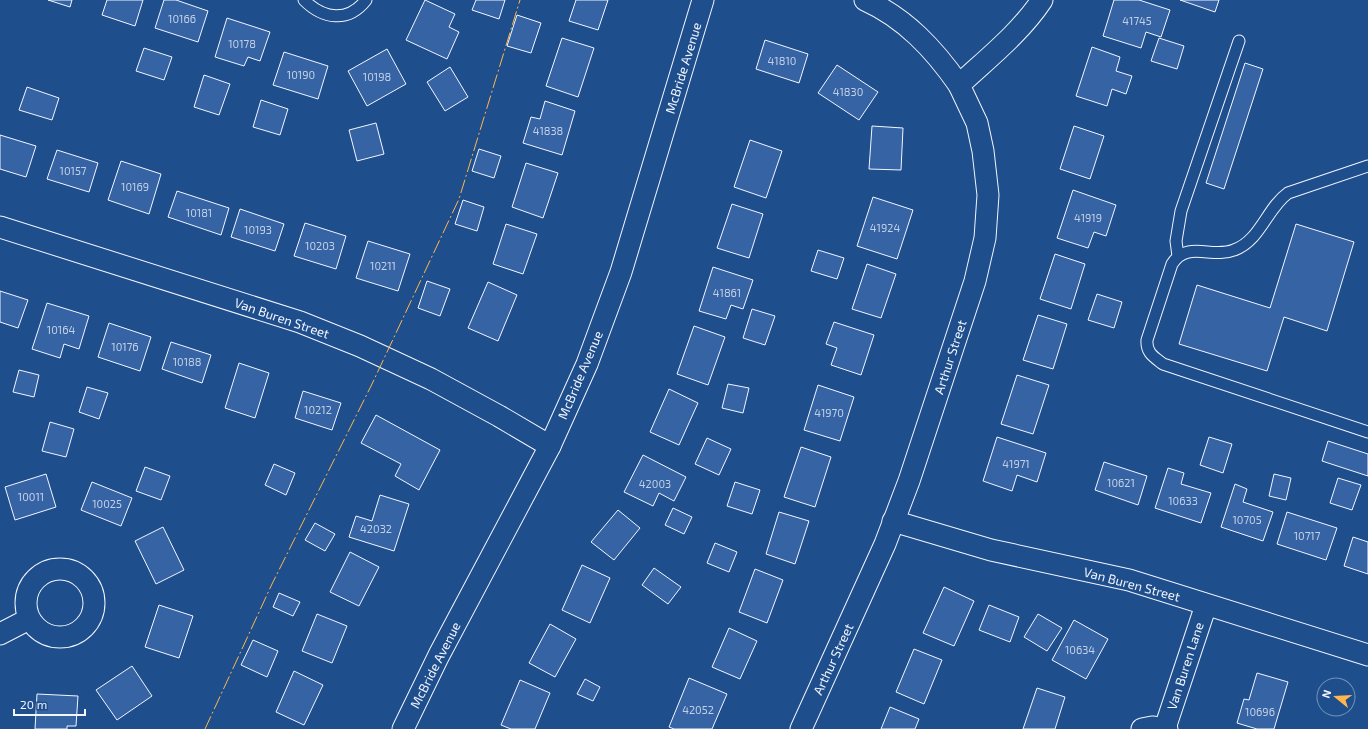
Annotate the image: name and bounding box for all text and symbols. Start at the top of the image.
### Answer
house number: 10166 [168,12,196,25]
house number: 41745 [1122,14,1152,27]
street label: McBride Avenue [661,20,705,116]
house number: 10178 [228,37,256,50]
house number: 41810 [768,54,796,67]
house number: 10190 [287,68,315,81]
house number: 10198 [363,70,391,83]
house number: 41830 [833,85,863,98]
house number: 41838 [533,124,563,137]
house number: 10157 [60,164,87,177]
house number: 10169 [121,180,149,193]
house number: 10181 [186,206,212,219]
house number: 41919 [1074,211,1102,224]
house number: 41924 [870,221,900,234]
house number: 10193 [244,223,272,236]
house number: 10203 [305,239,335,252]
house number: 10211 [370,259,396,272]
house number: 41861 [713,286,741,299]
street label: Van Buren Street [232,294,332,342]
street label: Arthur Street [930,318,970,396]
house number: 10164 [47,323,75,336]
street label: McBride Avenue [554,328,606,422]
house number: 10176 [111,340,139,353]
house number: 10188 [173,355,201,368]
house number: 10212 [304,403,332,416]
house number: 41970 [814,406,844,419]
house number: 41971 [1002,457,1030,470]
house number: 10621 [1107,476,1135,489]
house number: 42003 [639,477,671,490]
house number: 10011 [18,490,44,503]
house number: 10633 [1168,494,1198,507]
house number: 10025 [92,497,122,510]
house number: 10705 [1232,513,1262,526]
house number: 42032 [360,522,392,535]
house number: 10717 [1294,529,1321,542]
street label: Van Buren Street [1082,563,1182,605]
street label: McBride Avenue [406,619,464,711]
street label: Van Buren Lane [1163,620,1207,712]
street label: Arthur Street [809,621,857,697]
house number: 10634 [1065,643,1095,656]
north arrow [1316,677,1356,717]
text: N [1319,688,1333,700]
scale bar [14,691,85,717]
text: 20 m [20,697,47,711]
house number: 42052 [682,703,714,716]
house number: 10696 [1245,705,1275,718]

